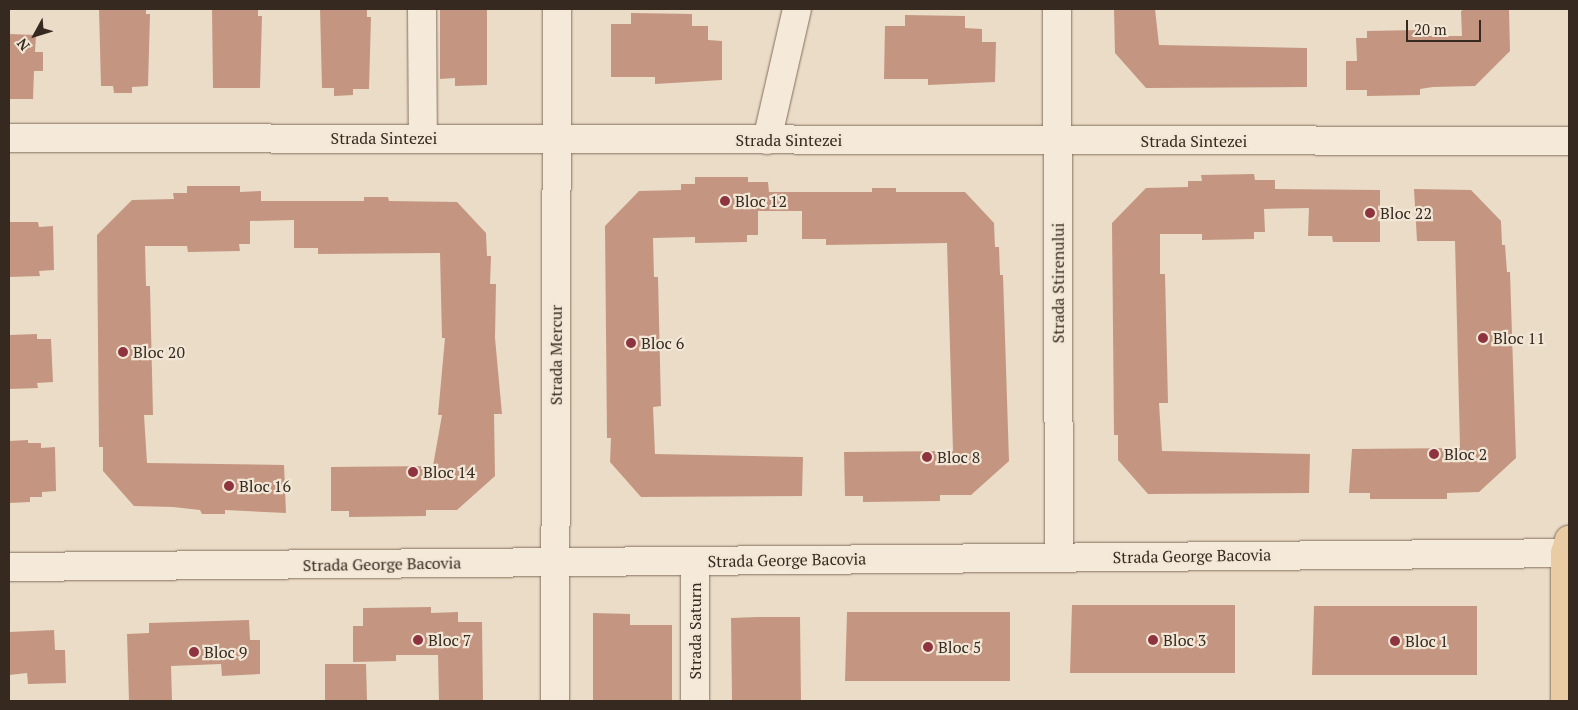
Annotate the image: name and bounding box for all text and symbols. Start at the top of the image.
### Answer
north arrow [10,10,60,60]
scale bar [1408,10,1483,42]
text: 20 m [1414,19,1447,39]
text: N [12,35,34,55]
street label: Strada Sintezei [331,128,437,148]
street label: Strada Sintezei [736,130,842,150]
street label: Strada Sintezei [1141,131,1247,151]
place label: Bloc 12 [735,191,787,211]
marker: Bloc 12 [719,195,731,207]
place label: Bloc 22 [1380,203,1432,223]
marker: Bloc 22 [1364,207,1376,219]
street label: Strada Stirenului [1048,223,1068,343]
street label: Strada Mercur [546,305,566,405]
place label: Bloc 11 [1493,328,1545,348]
marker: Bloc 11 [1477,332,1489,344]
place label: Bloc 6 [641,333,684,353]
marker: Bloc 6 [625,337,637,349]
place label: Bloc 20 [133,342,185,362]
marker: Bloc 20 [117,346,129,358]
place label: Bloc 2 [1444,444,1487,464]
place label: Bloc 8 [937,447,980,467]
marker: Bloc 2 [1428,448,1440,460]
marker: Bloc 8 [921,451,933,463]
place label: Bloc 14 [423,462,475,482]
marker: Bloc 14 [407,466,419,478]
place label: Bloc 16 [239,476,291,496]
marker: Bloc 16 [223,480,235,492]
street label: Strada George Bacovia [1113,545,1271,567]
street label: Strada George Bacovia [708,549,866,571]
street label: Strada George Bacovia [303,553,461,575]
street label: Strada Saturn [685,582,705,680]
place label: Bloc 7 [428,630,471,650]
place label: Bloc 3 [1163,630,1206,650]
place label: Bloc 1 [1405,631,1448,651]
marker: Bloc 7 [412,634,424,646]
marker: Bloc 3 [1147,634,1159,646]
marker: Bloc 1 [1389,635,1401,647]
place label: Bloc 5 [938,637,981,657]
marker: Bloc 5 [922,641,934,653]
place label: Bloc 9 [204,642,247,662]
marker: Bloc 9 [188,646,200,658]

